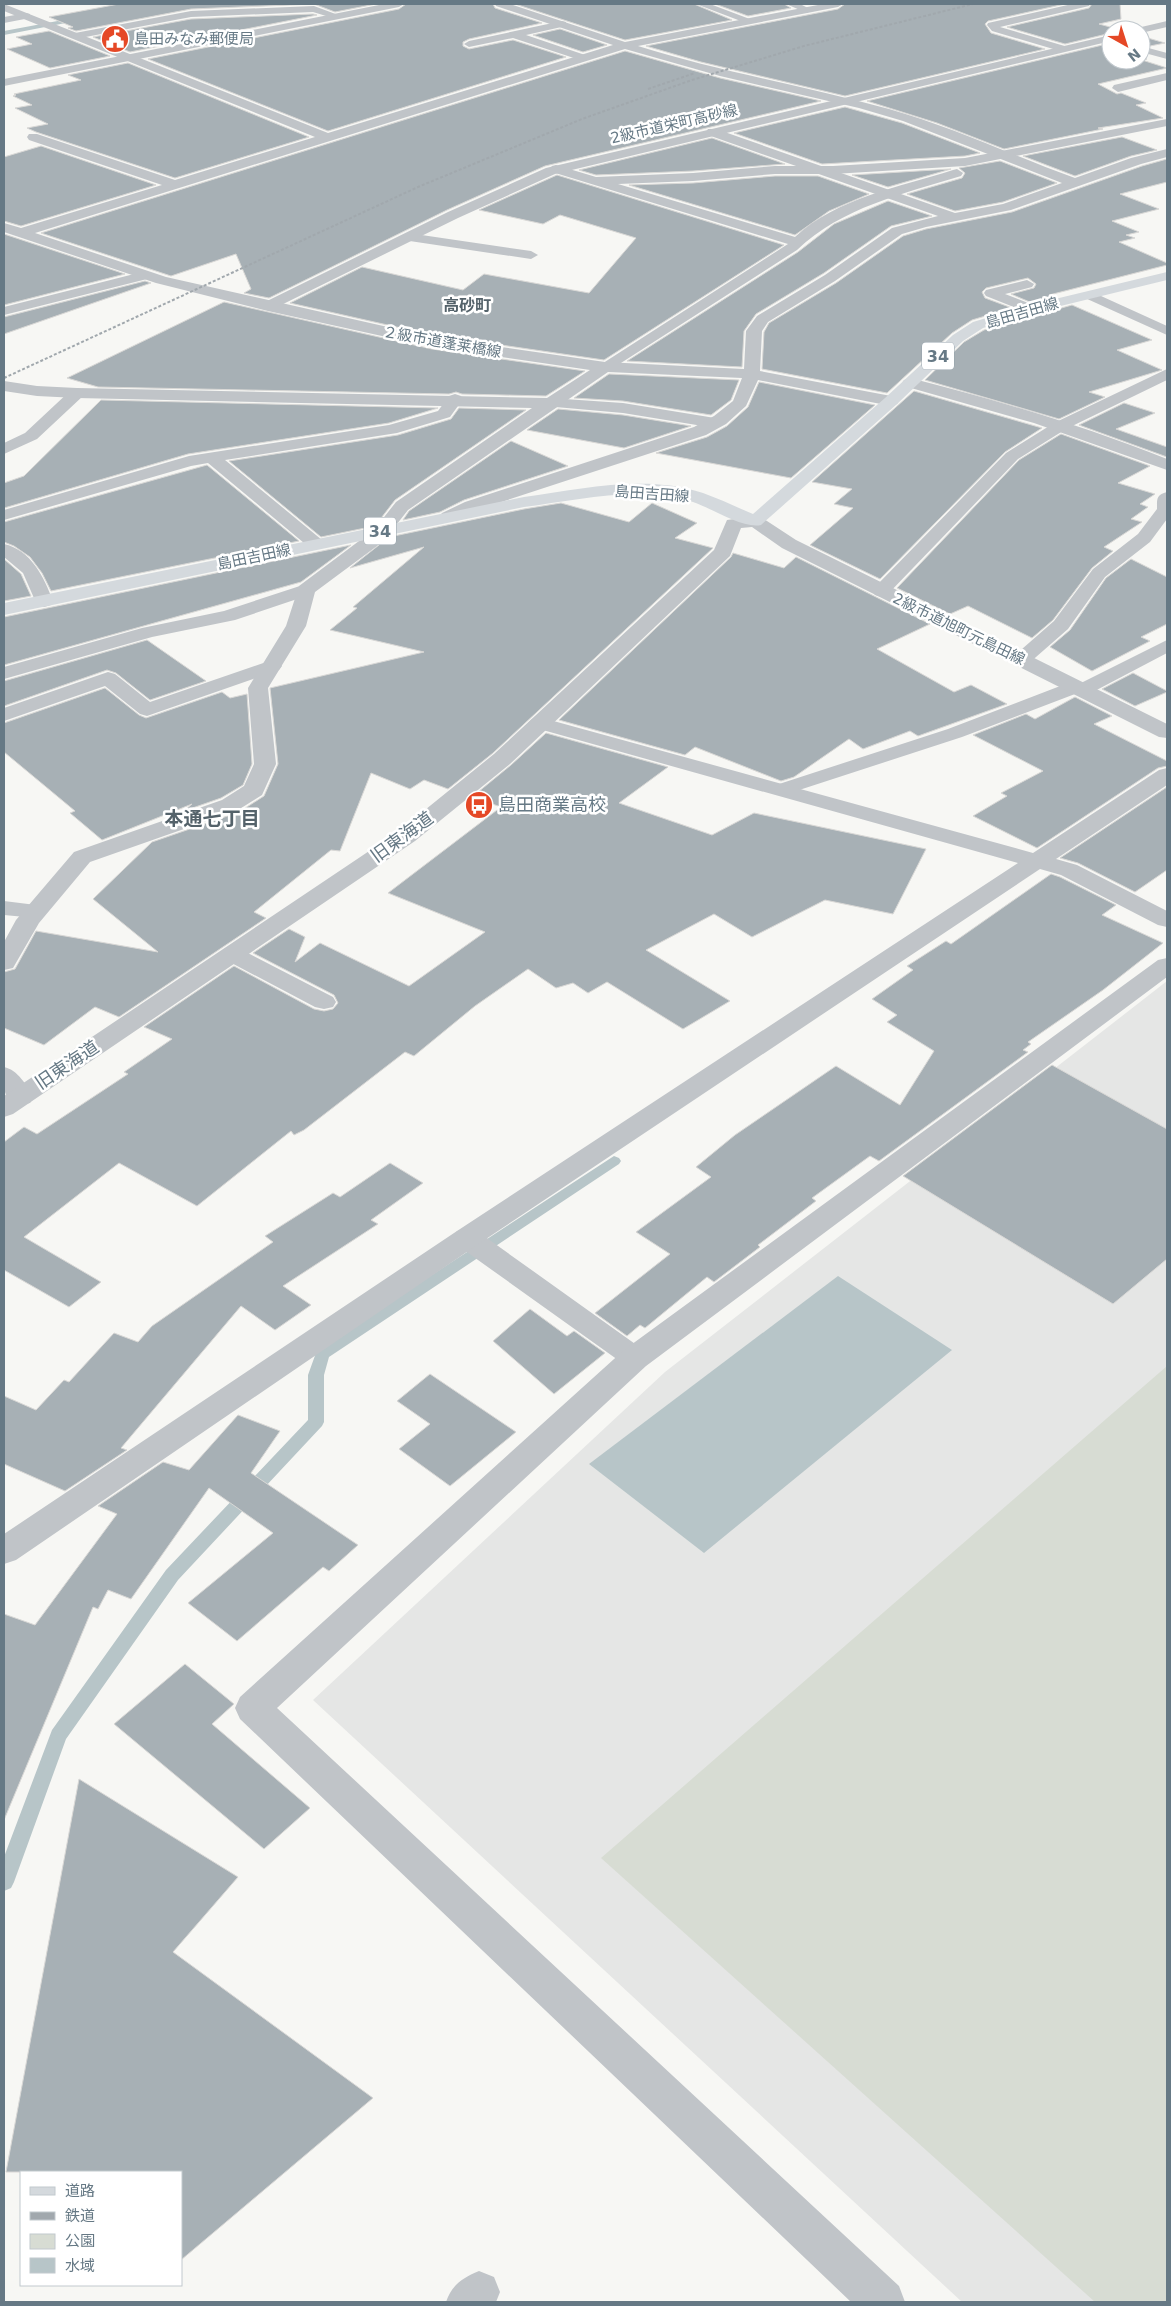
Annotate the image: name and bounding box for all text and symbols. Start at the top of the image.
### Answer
north arrow [1101,20,1151,70]
public building icon: 島田みなみ郵便局 [100,24,130,54]
place label: 島田みなみ郵便局 [134,30,254,48]
text: N [1125,45,1144,65]
street label: 2級市道栄町高砂線 [609,101,739,147]
street label: 島田吉田線 [983,294,1061,332]
district label: 高砂町 [443,296,491,315]
street label: ２級市道蓬莱橋線 [381,323,503,361]
road number: 34 [922,342,954,370]
street label: 島田吉田線 [614,482,690,506]
road number: 34 [364,518,396,544]
street label: 島田吉田線 [215,540,293,574]
street label: 2級市道旭町元島田線 [890,589,1028,669]
bus stop icon: 島田商業高校 [464,790,494,820]
place label: 島田商業高校 [498,794,606,815]
district label: 本通七丁目 [164,807,260,829]
street label: 旧東海道 [366,807,437,866]
street label: 旧東海道 [31,1036,102,1093]
legend [20,2171,182,2286]
text: 道路 [65,2182,95,2200]
text: 鉄道 [65,2207,95,2225]
text: 公園 [65,2232,95,2250]
text: 水域 [65,2257,95,2275]

